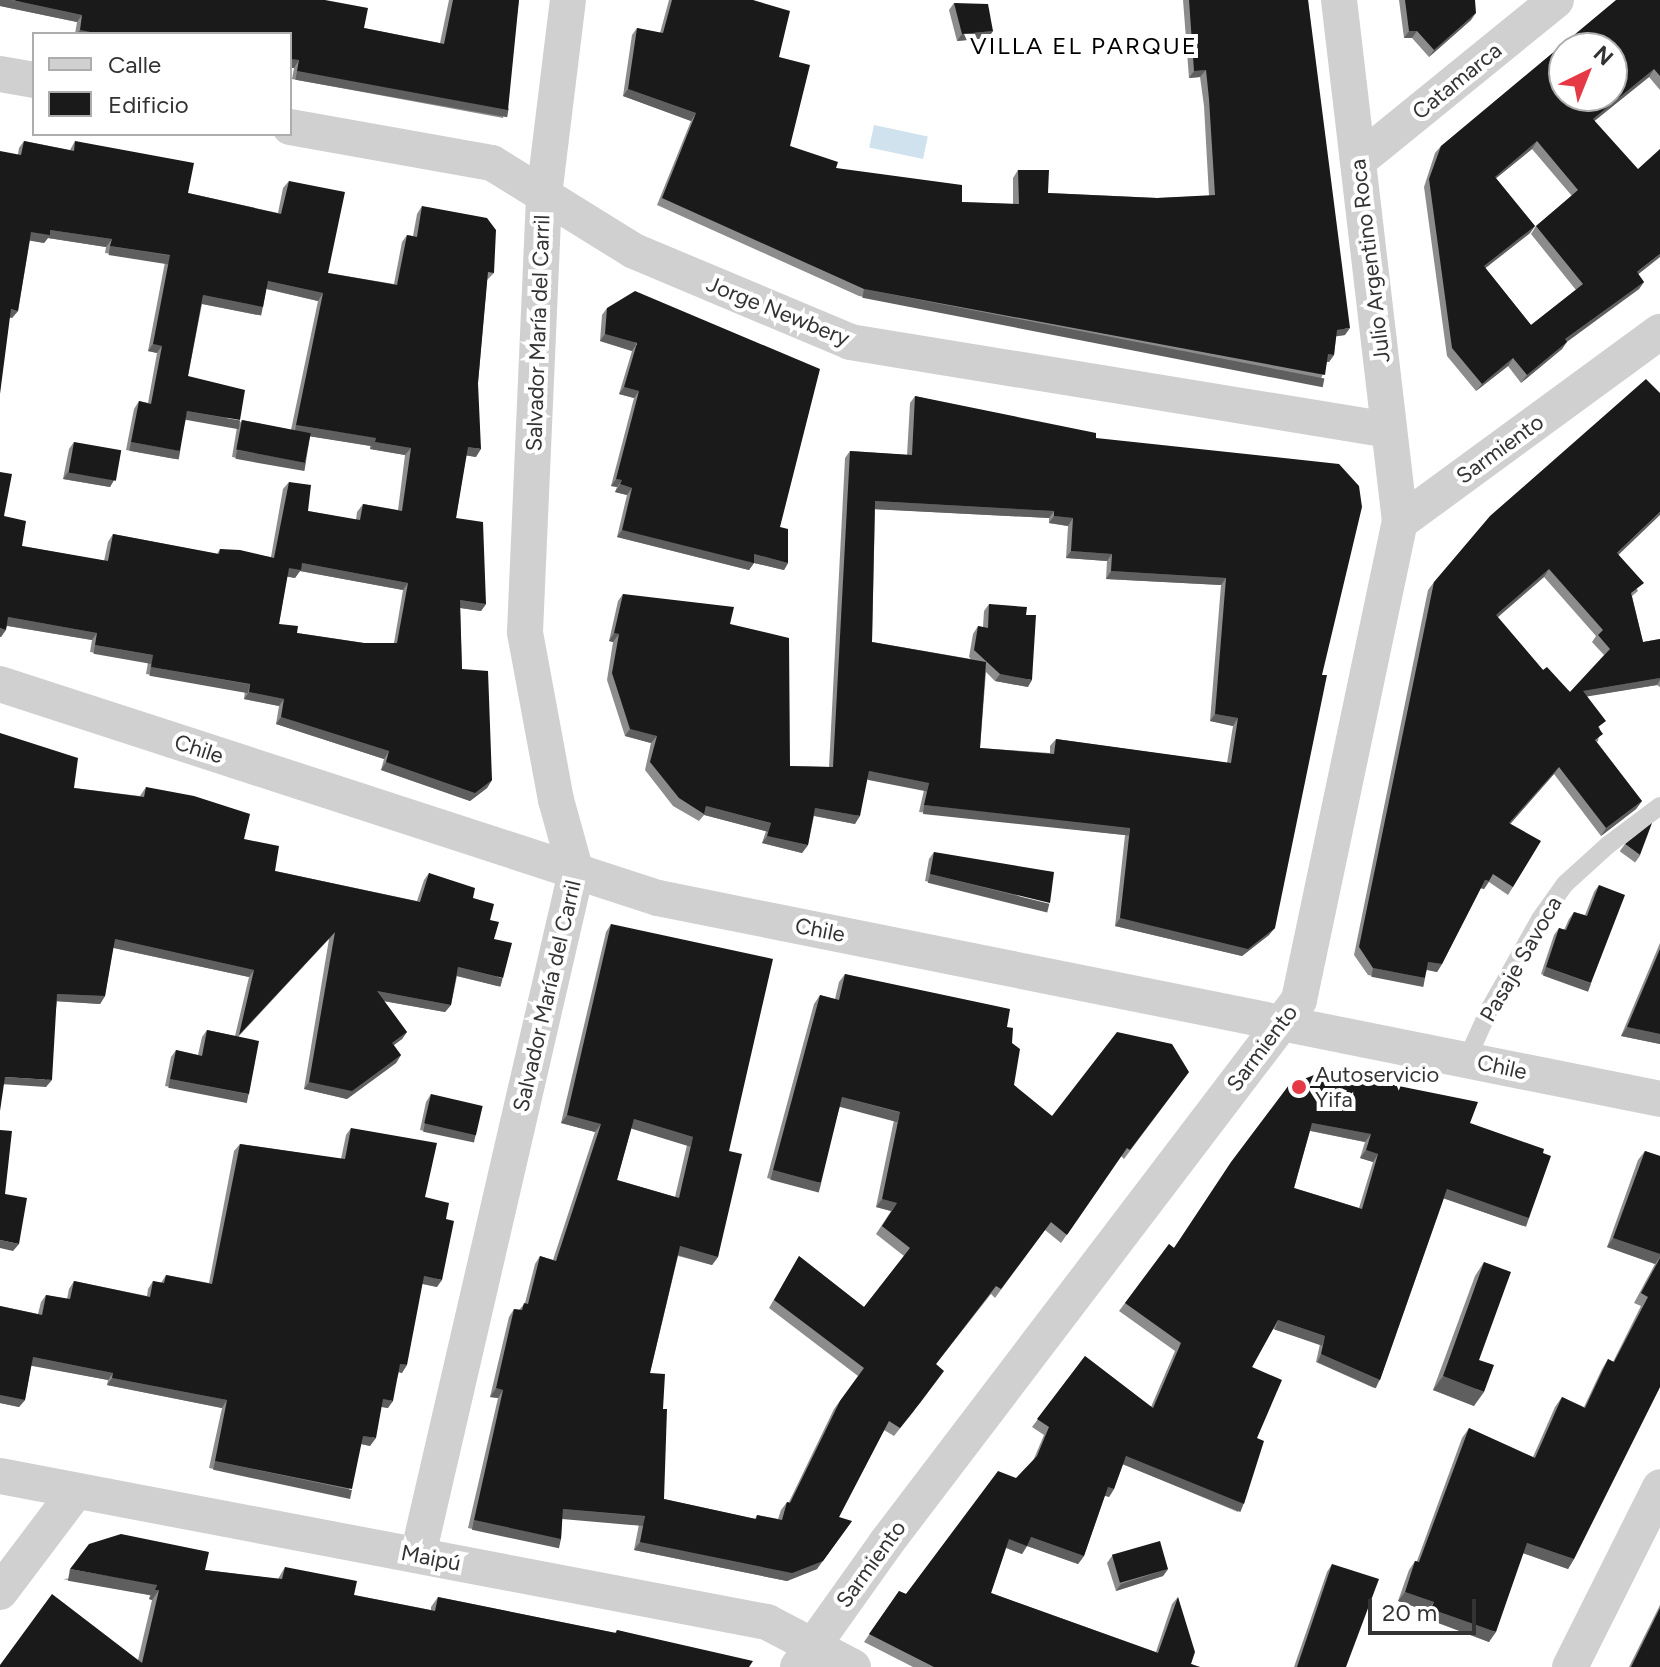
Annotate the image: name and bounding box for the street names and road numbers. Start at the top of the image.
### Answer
street label: Catamarca [1407,37,1507,125]
street label: Julio Argentino Roca [1344,158,1396,364]
street label: Salvador María del Carril [521,214,555,452]
street label: Jorge Newbery [703,270,853,352]
street label: Sarmiento [1451,409,1549,489]
street label: Chile [171,729,227,769]
street label: Salvador María del Carril [508,878,586,1114]
street label: Pasaje Savoca [1475,892,1567,1026]
street label: Chile [793,912,847,948]
street label: Sarmiento [1221,1000,1303,1096]
street label: Chile [1475,1049,1529,1085]
street label: Sarmiento [831,1515,911,1613]
street label: Maipú [399,1539,463,1577]

